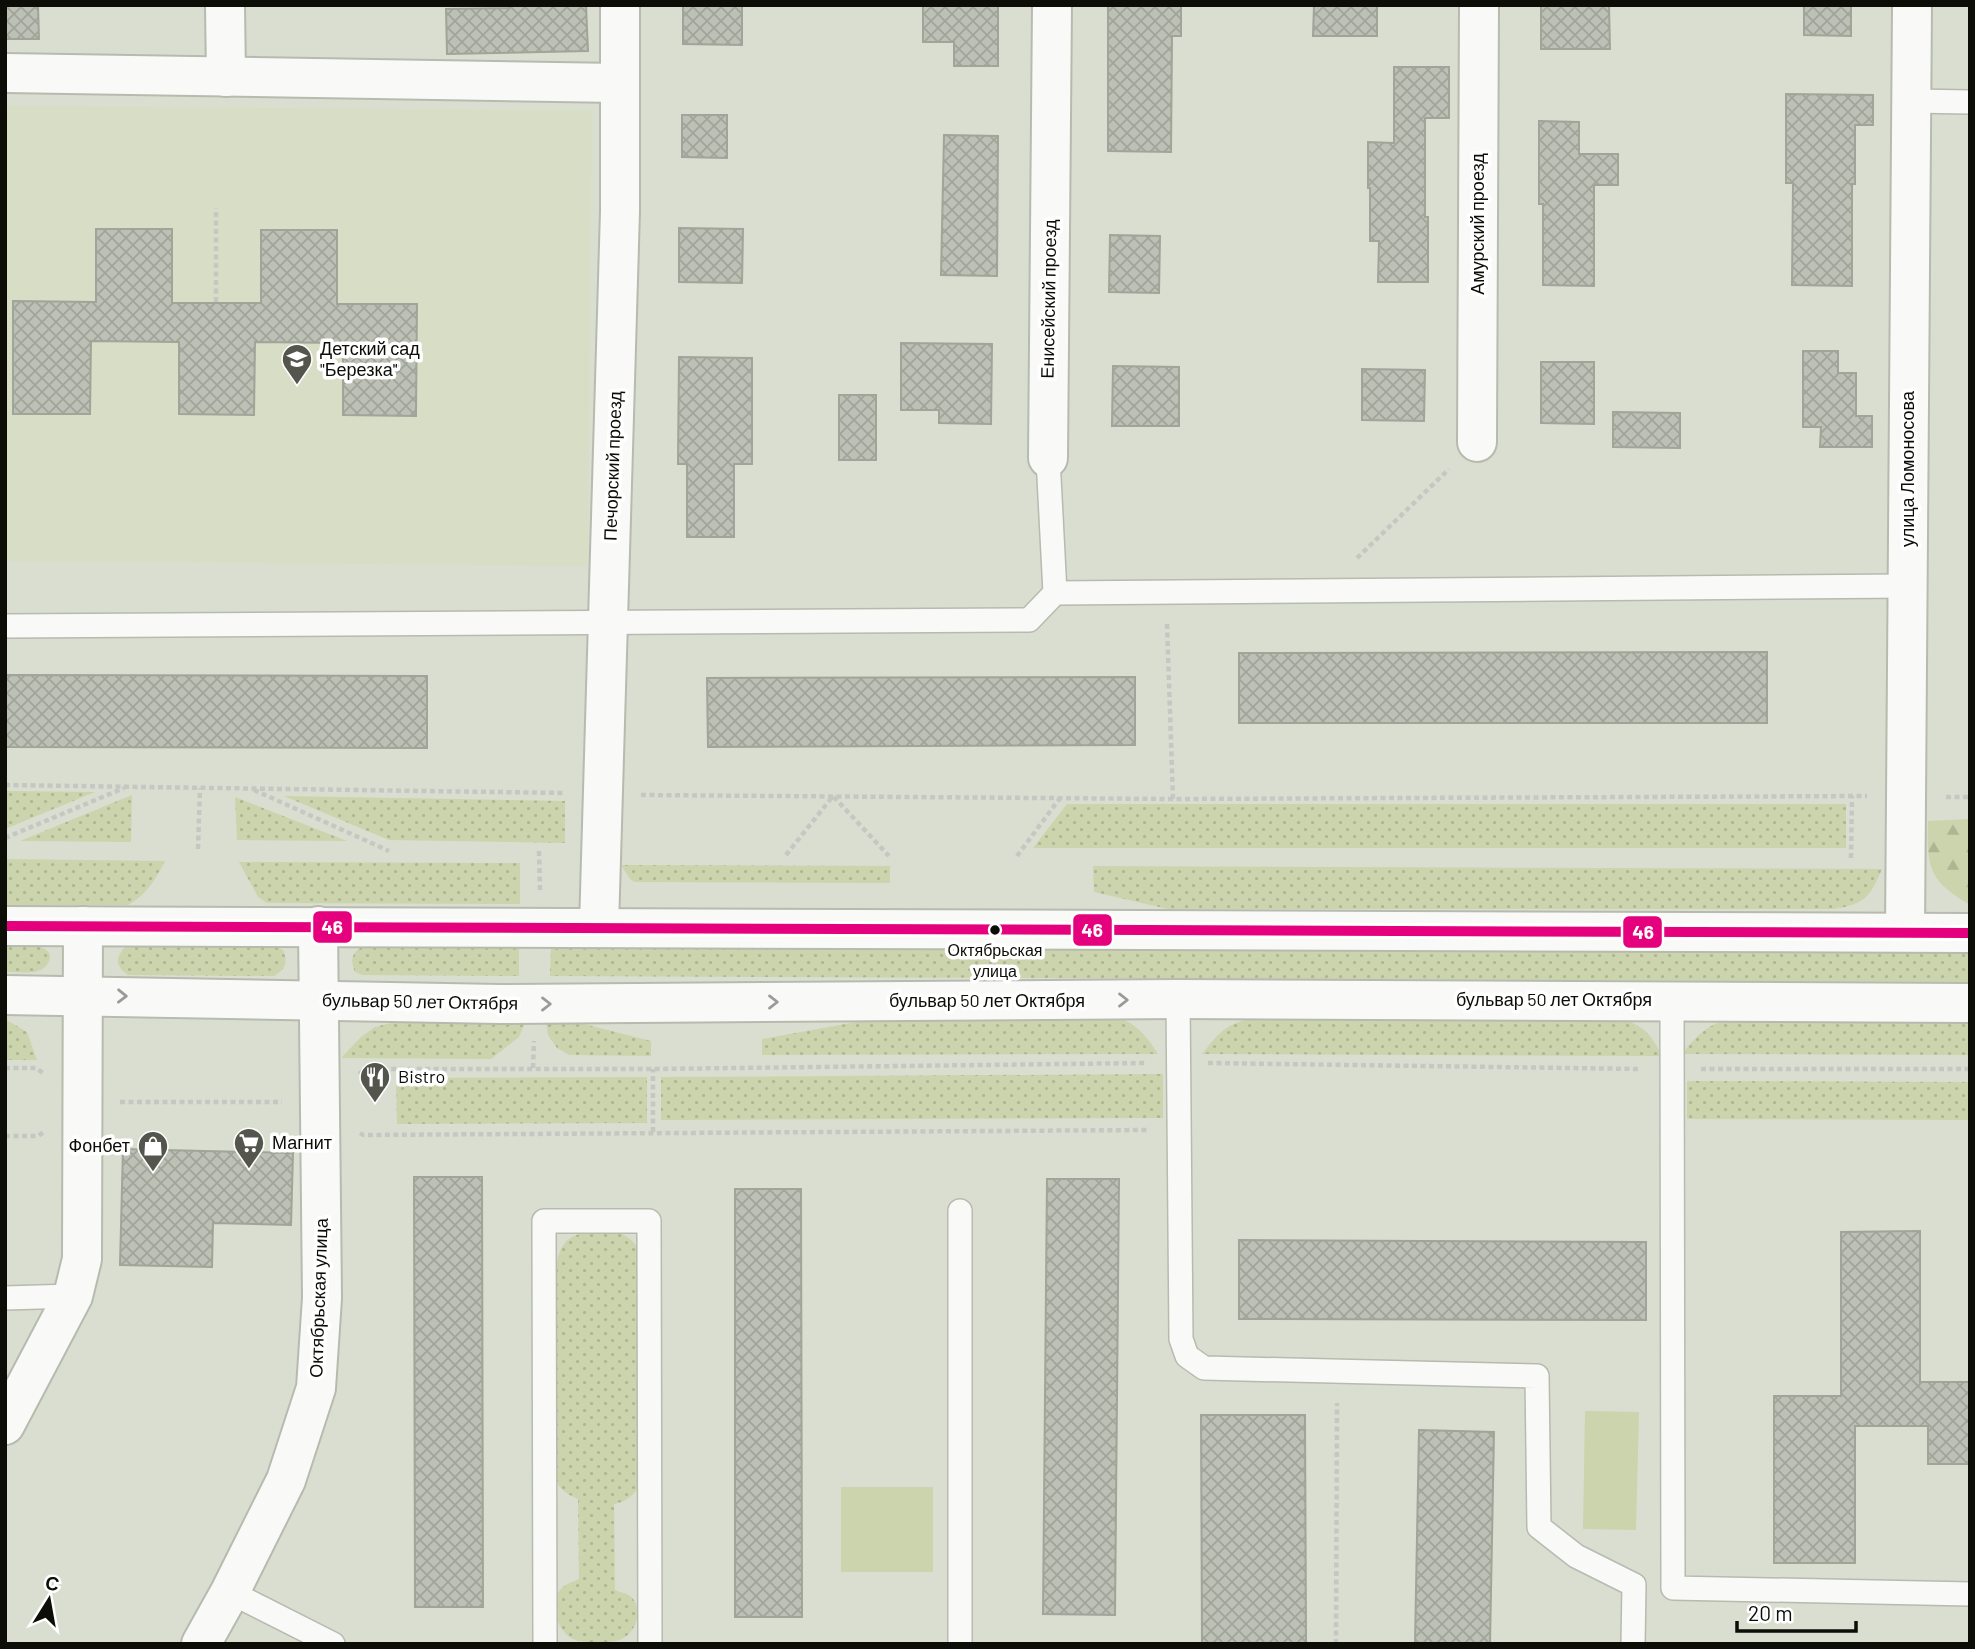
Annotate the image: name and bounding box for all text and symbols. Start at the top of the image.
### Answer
street label: Амурский проезд [1466,153,1488,295]
street label: Енисейский проезд [1036,219,1060,379]
place label: Детский сад "Березка" [320,337,420,380]
school or university icon: Детский сад "Березка" [280,342,314,386]
street label: Печорский проезд [598,390,626,541]
street label: улица Ломоносова [1896,390,1918,547]
line badge: 46 [312,910,353,944]
line badge: 46 [1072,913,1113,947]
text: 46 [321,915,343,938]
line badge: 46 [1622,915,1663,949]
text: 46 [1081,918,1103,941]
text: 46 [1632,920,1654,943]
marker: Октябрьская улица [988,923,1002,937]
place label: Октябрьская улица [948,940,1042,980]
street label: бульвар 50 лет Октября [322,988,518,1014]
street label: бульвар 50 лет Октября [1456,988,1652,1010]
one-way arrow [117,989,128,1004]
street label: бульвар 50 лет Октября [889,989,1085,1011]
one-way arrow [1119,992,1129,1008]
one-way arrow [769,994,779,1010]
one-way arrow [541,996,552,1012]
restaurant icon: Bistro [358,1060,392,1104]
place label: Bistro [398,1065,445,1087]
supermarket icon: Магнит [232,1126,266,1170]
shop icon: Фонбет [136,1129,170,1173]
place label: Магнит [272,1131,332,1153]
place label: Фонбет [69,1134,130,1156]
street label: Октябрьская улица [304,1217,332,1378]
north arrow [14,1565,84,1635]
text: С [43,1570,62,1595]
scale bar [1737,1590,1856,1634]
text: 20 m [1748,1600,1793,1625]

